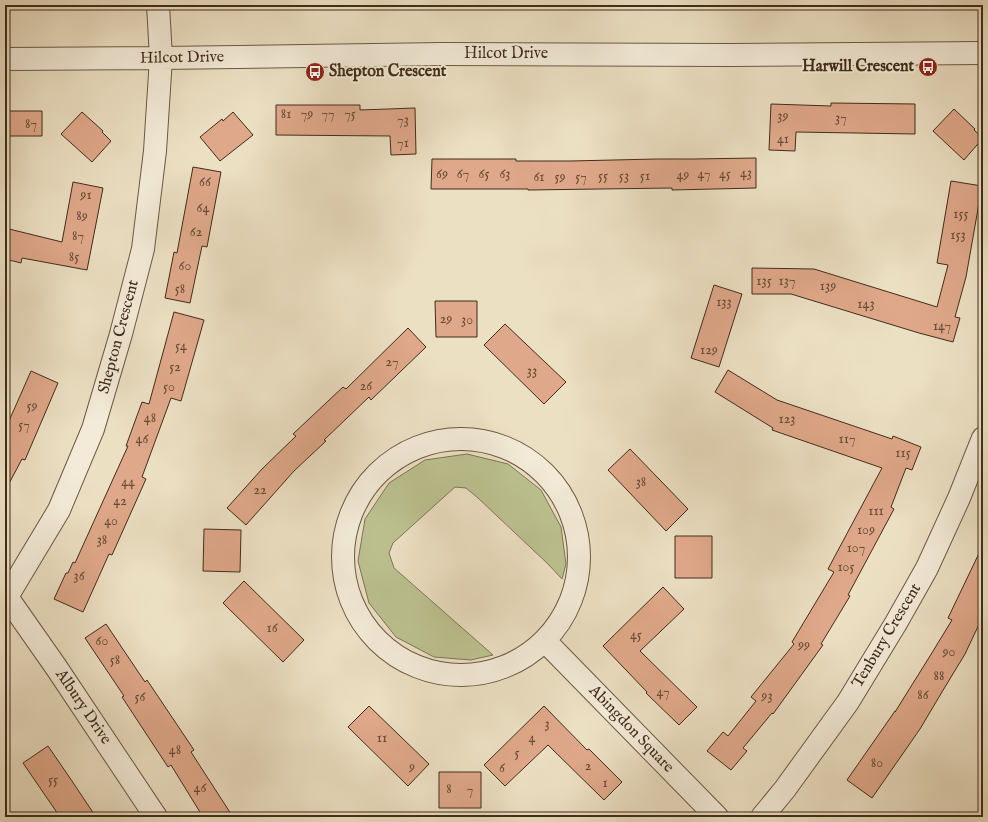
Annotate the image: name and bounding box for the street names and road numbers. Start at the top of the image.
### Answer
street label: Hilcot Drive [464,44,548,64]
street label: Hilcot Drive [140,47,224,69]
street label: Shepton Crescent [94,277,144,396]
street label: Tenbury Crescent [848,580,926,692]
street label: Albury Drive [50,665,115,748]
street label: Abingdon Square [583,680,678,777]

